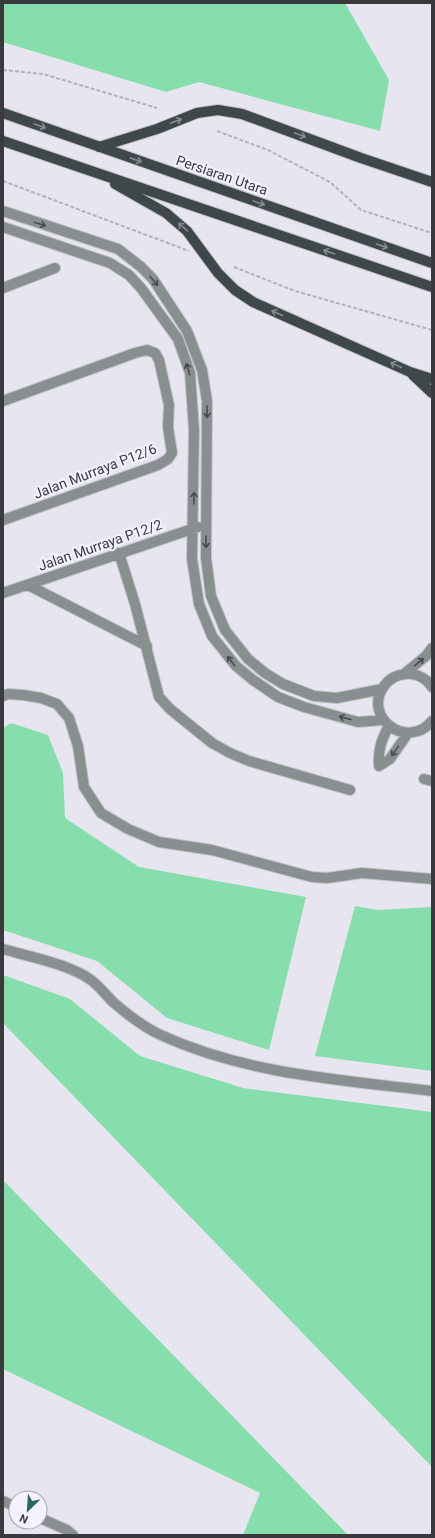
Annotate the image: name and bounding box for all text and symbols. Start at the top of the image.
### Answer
one-way arrow [169,117,181,125]
one-way arrow [33,122,45,130]
one-way arrow [294,132,306,140]
street label: Persiaran Utara [174,152,270,198]
one-way arrow [130,157,142,165]
one-way arrow [252,200,264,208]
one-way arrow [34,220,46,228]
one-way arrow [178,223,188,232]
one-way arrow [375,243,388,250]
one-way arrow [323,247,335,255]
one-way arrow [149,275,158,286]
one-way arrow [271,309,283,316]
one-way arrow [390,361,402,368]
one-way arrow [184,362,191,375]
one-way arrow [203,405,211,418]
street label: Jalan Murraya P12/6 [31,440,159,502]
one-way arrow [190,492,198,505]
street label: Jalan Murraya P12/2 [36,516,164,574]
one-way arrow [202,535,210,548]
one-way arrow [227,655,235,666]
one-way arrow [414,657,424,666]
one-way arrow [339,714,352,721]
one-way arrow [391,746,399,757]
north arrow [8,1490,48,1530]
text: N [18,1511,30,1526]

